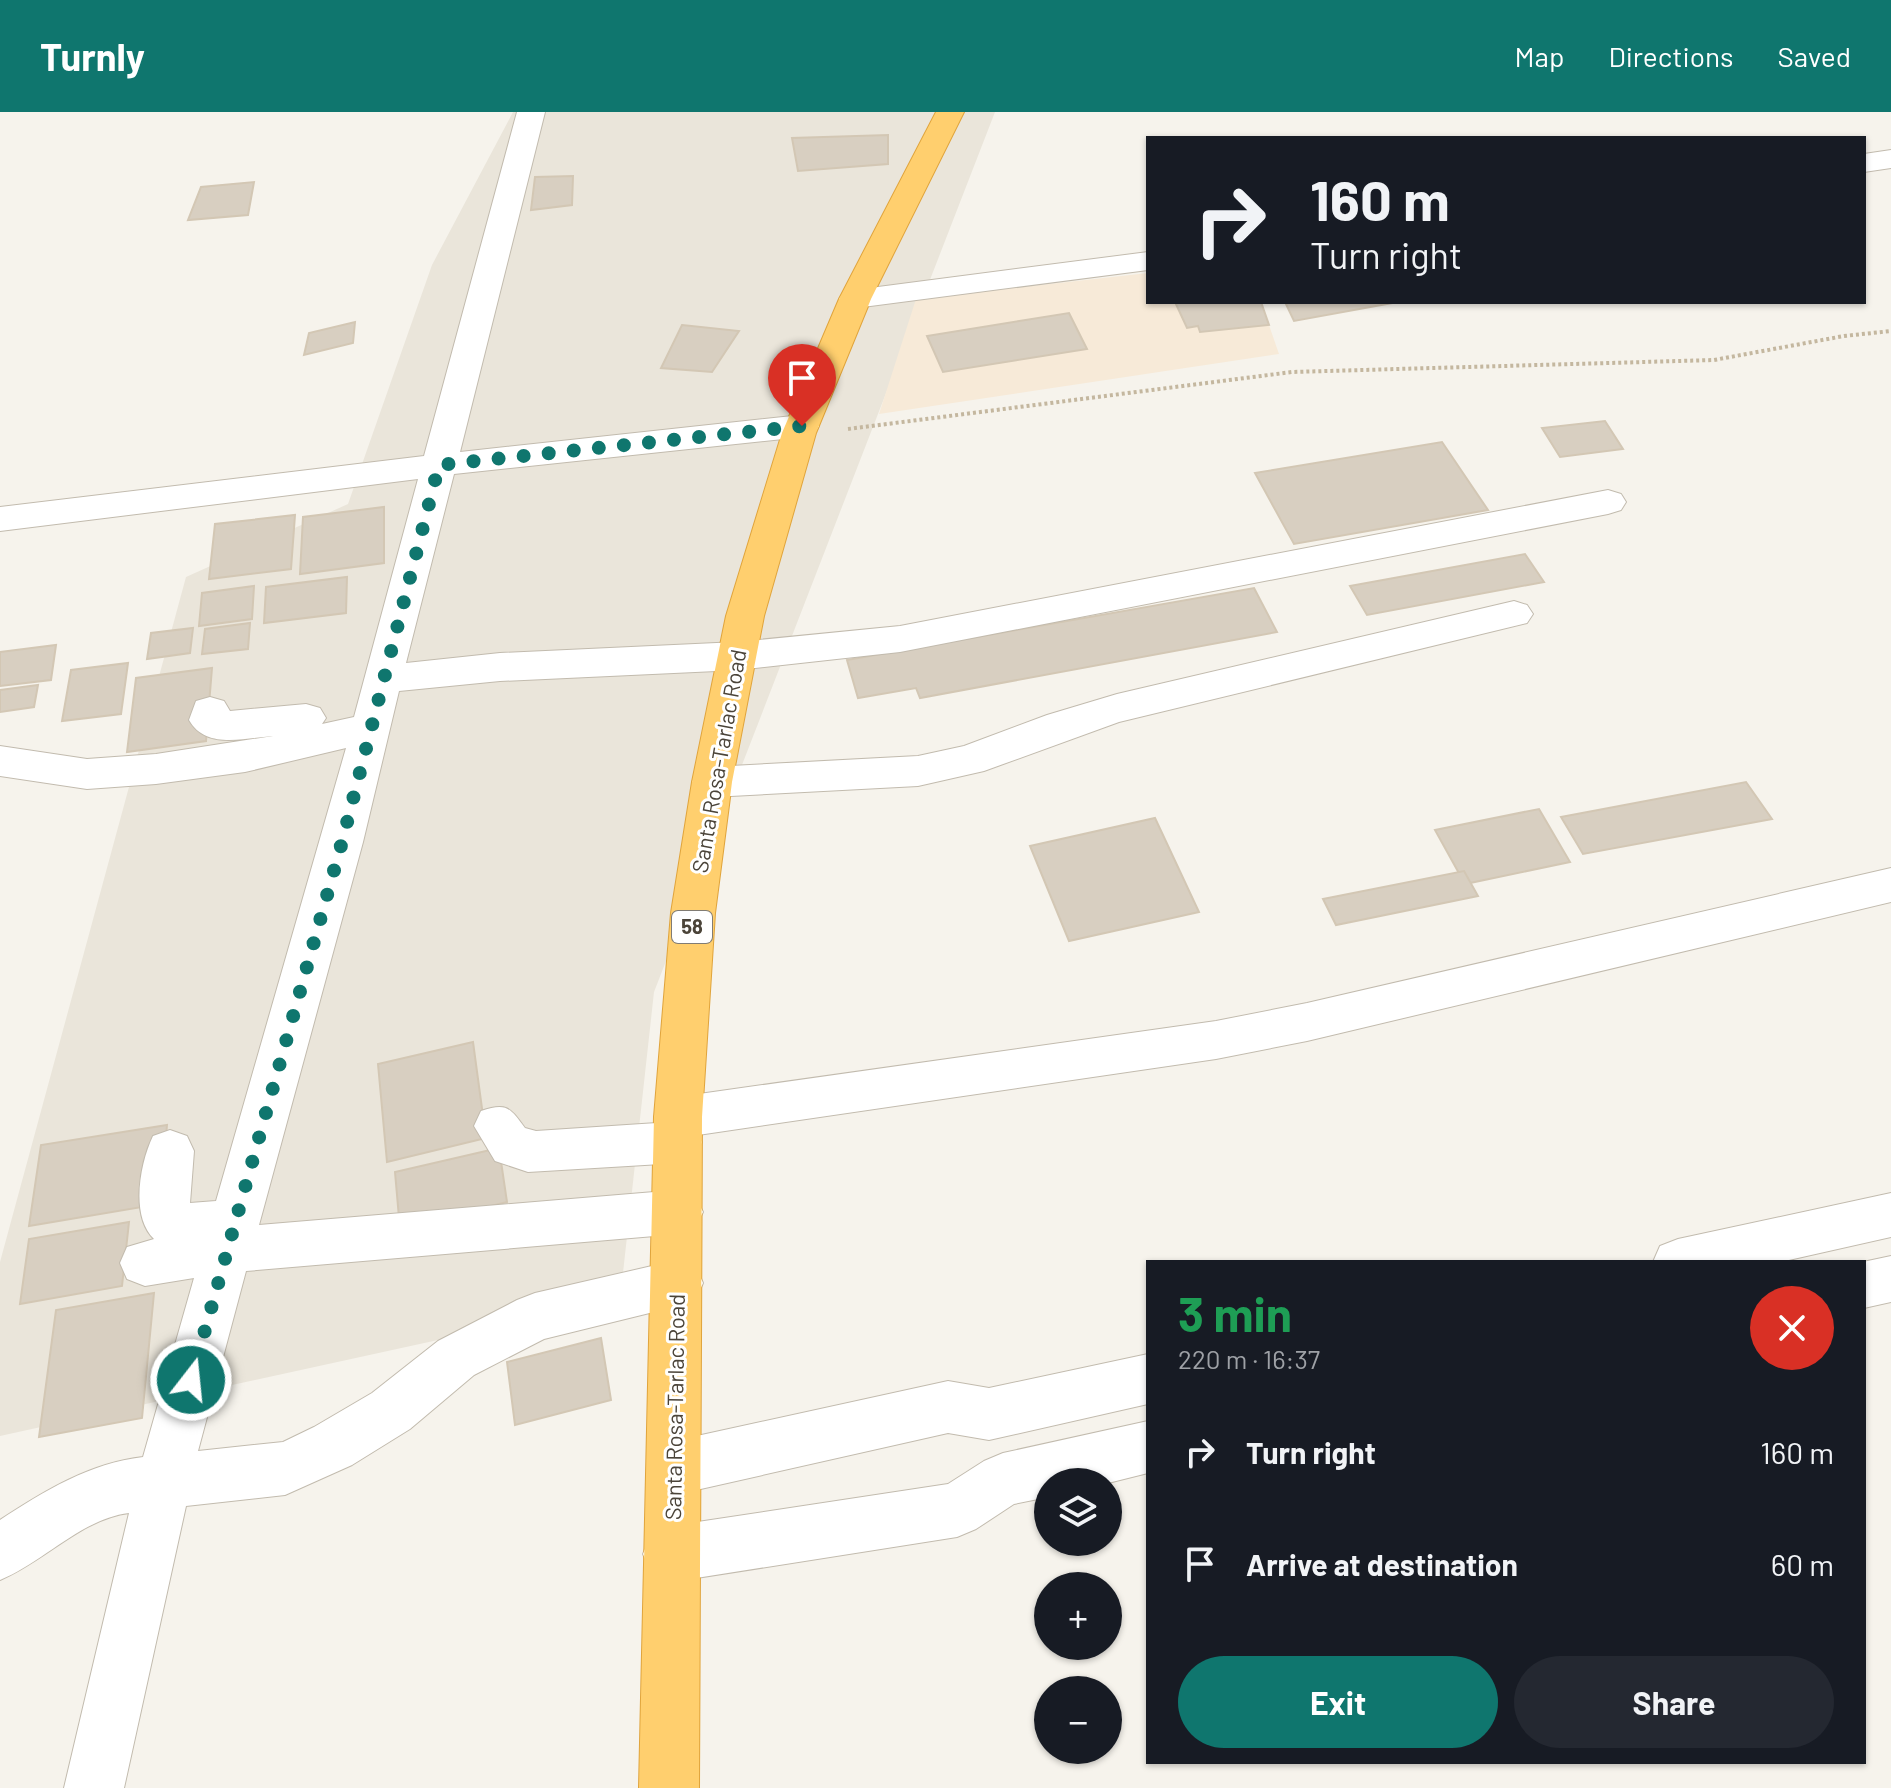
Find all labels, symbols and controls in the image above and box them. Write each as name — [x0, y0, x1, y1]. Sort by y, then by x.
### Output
text: Turnly — [40, 33, 145, 79]
text: Map — [1515, 39, 1564, 73]
text: Directions — [1608, 39, 1734, 73]
text: Saved — [1778, 39, 1851, 73]
text: 160 m — [1310, 165, 1450, 232]
icon: right — [1178, 168, 1282, 272]
text: Turn right — [1310, 233, 1462, 276]
pin — [768, 344, 836, 426]
icon: arrive — [780, 356, 824, 400]
street label: Santa Rosa-Tarlac Road — [686, 647, 750, 875]
road number: 58 — [672, 911, 712, 943]
text: 3 min — [1178, 1284, 1292, 1342]
button: close — [1750, 1286, 1834, 1370]
street label: Santa Rosa-Tarlac Road — [659, 1294, 689, 1520]
position arrow — [149, 1338, 233, 1422]
text: 220 m · 16:37 — [1178, 1343, 1320, 1374]
icon: right — [1178, 1430, 1222, 1474]
text: Turn right — [1246, 1434, 1376, 1470]
text: 160 m — [1760, 1434, 1834, 1470]
map controls — [1034, 1468, 1122, 1764]
button: layers — [1034, 1468, 1122, 1556]
icon: arrive — [1178, 1542, 1222, 1586]
text: Arrive at destination — [1246, 1546, 1518, 1582]
text: 60 m — [1771, 1546, 1834, 1582]
button: + — [1034, 1572, 1122, 1660]
button: Exit — [1178, 1656, 1498, 1748]
button: Share — [1514, 1656, 1834, 1748]
button: − — [1034, 1676, 1122, 1764]

